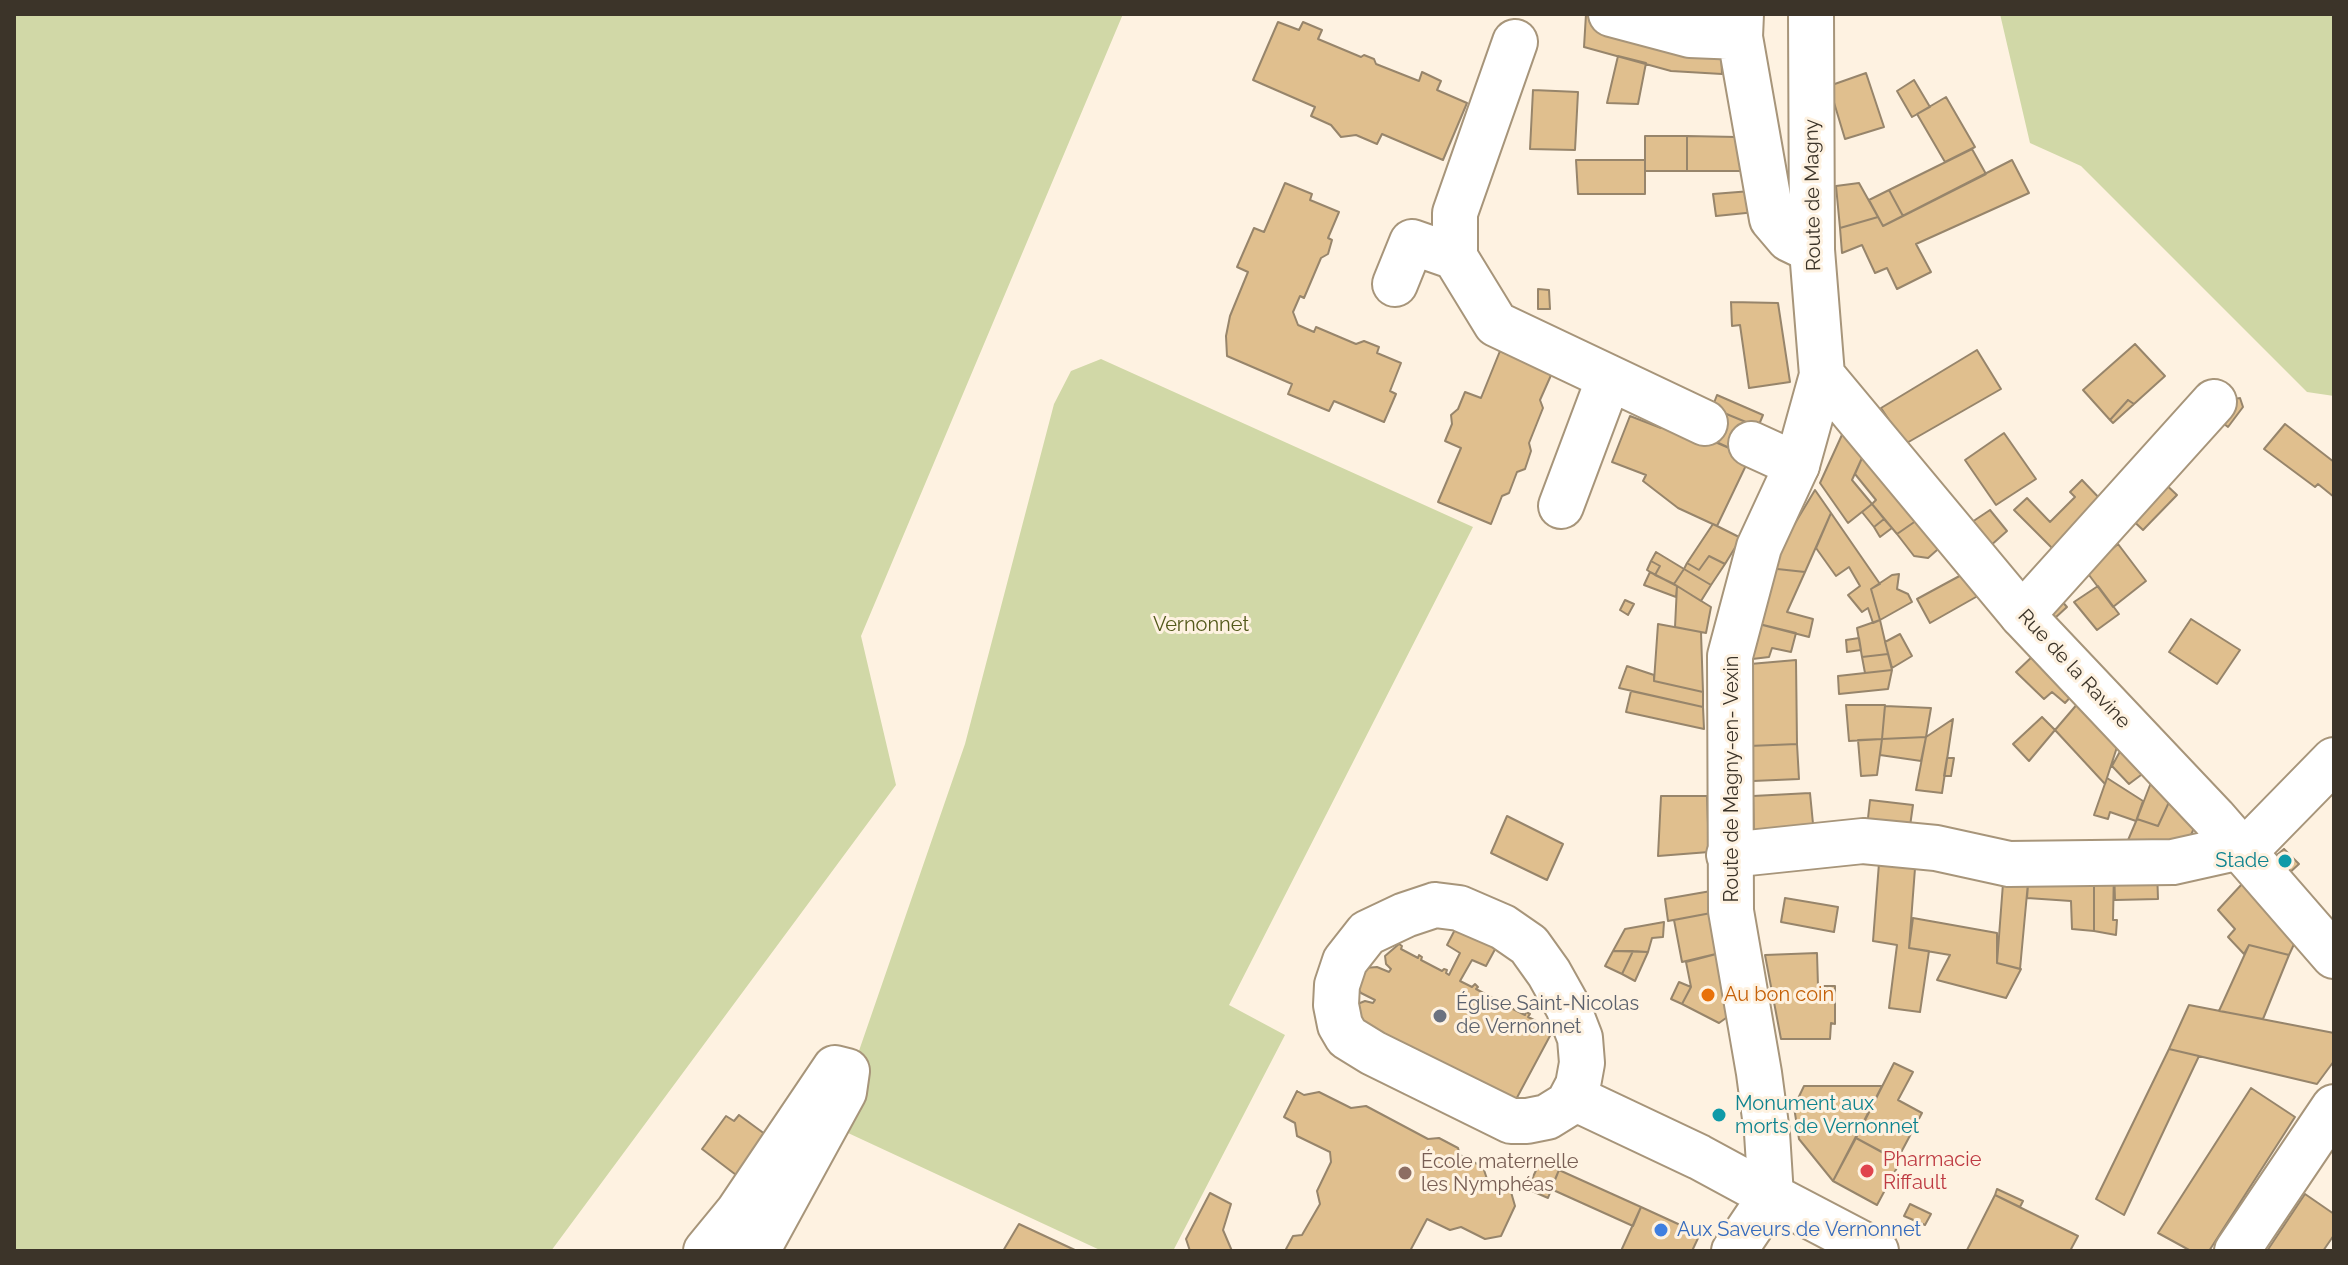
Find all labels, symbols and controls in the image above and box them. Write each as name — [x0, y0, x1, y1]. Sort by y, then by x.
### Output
street label: Route de Magny — [1800, 119, 1826, 271]
street label: Rue de la Ravine — [2013, 604, 2135, 734]
park label: Vernonnet — [1153, 613, 1249, 637]
street label: Route de Magny-en- Vexin — [1720, 656, 1744, 902]
place label: Stade — [2215, 849, 2269, 873]
marker: Stade — [2276, 852, 2294, 870]
place label: Au bon coin — [1724, 983, 1834, 1007]
marker: Au bon coin — [1699, 986, 1717, 1004]
place label: Église Saint-Nicolas de Vernonnet — [1456, 992, 1639, 1039]
marker: Église Saint-Nicolas de Vernonnet — [1431, 1007, 1449, 1025]
place label: Monument aux morts de Vernonnet — [1735, 1092, 1919, 1139]
marker: Monument aux morts de Vernonnet — [1710, 1106, 1728, 1124]
place label: Pharmacie Riffault — [1883, 1148, 1981, 1195]
place label: École maternelle les Nymphéas — [1421, 1150, 1578, 1197]
marker: Pharmacie Riffault — [1858, 1162, 1876, 1180]
marker: École maternelle les Nymphéas — [1396, 1164, 1414, 1182]
place label: Aux Saveurs de Vernonnet — [1677, 1218, 1921, 1242]
marker: Aux Saveurs de Vernonnet — [1652, 1221, 1670, 1239]

